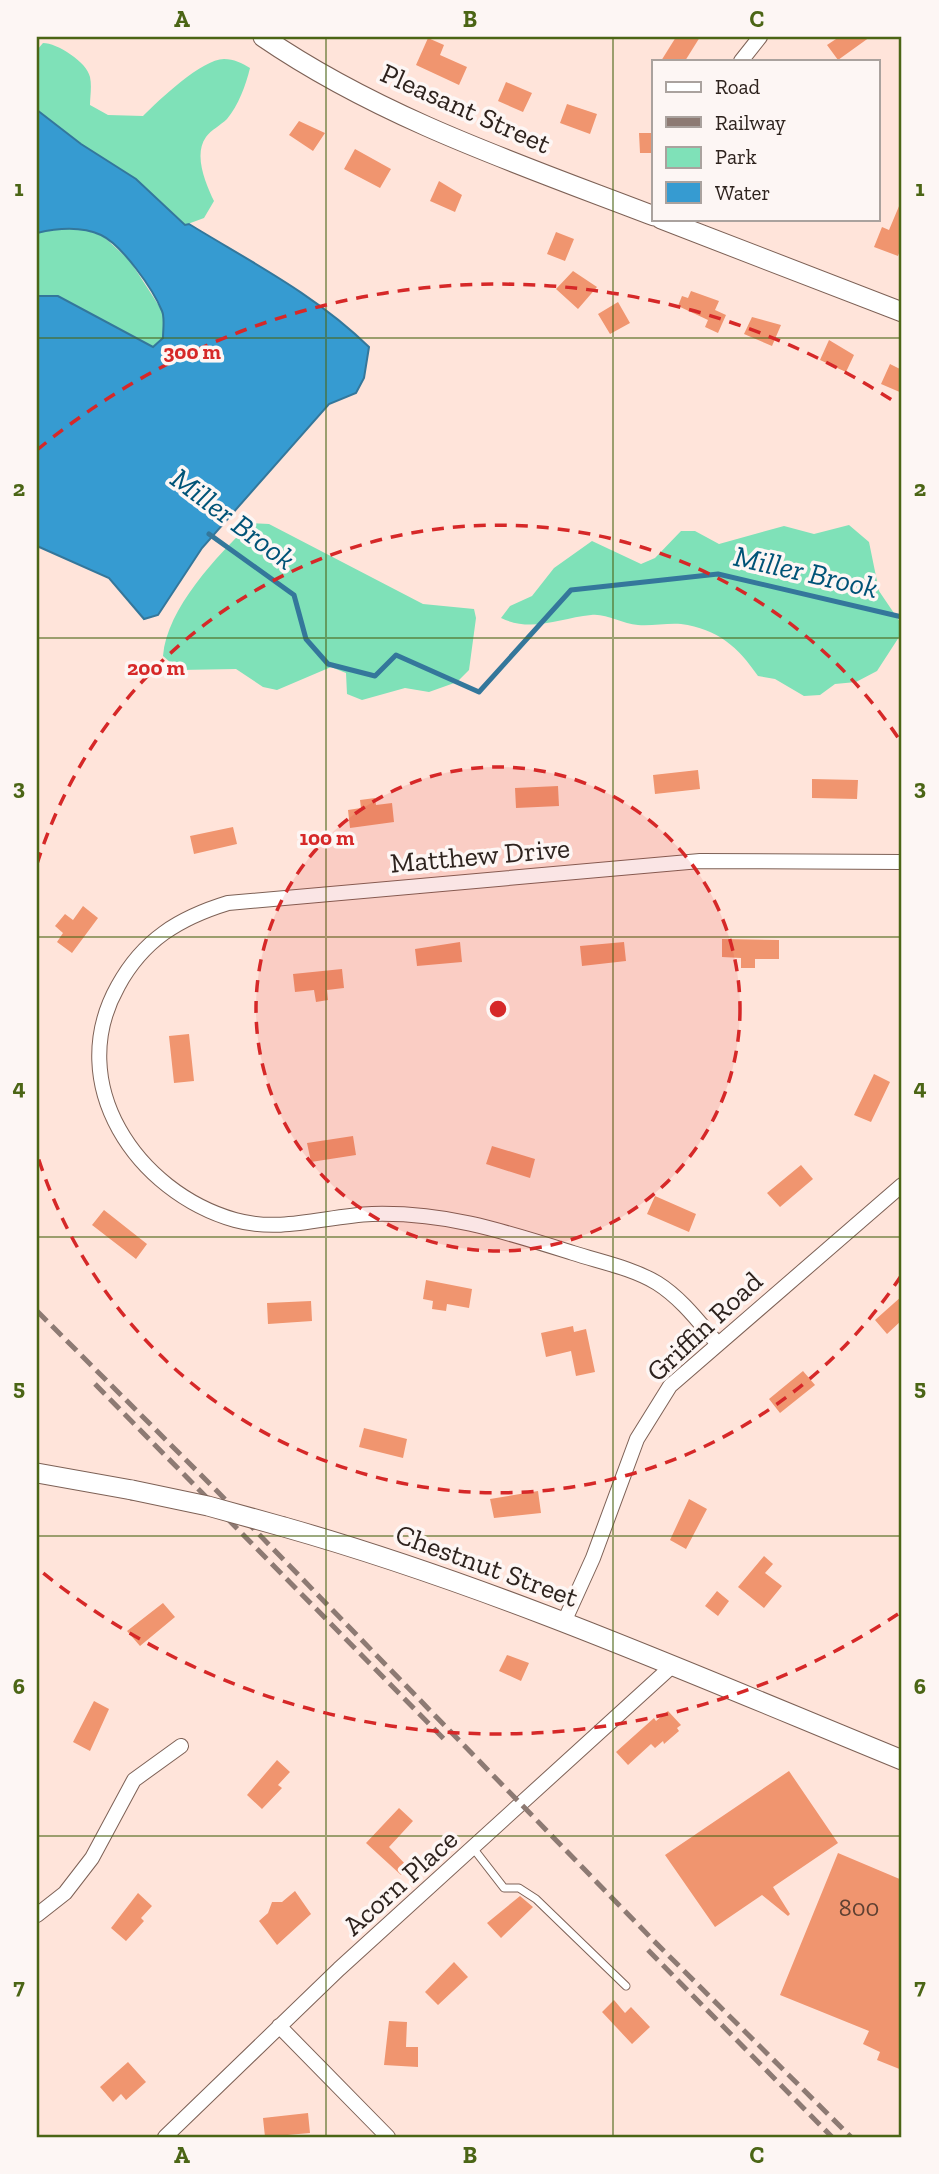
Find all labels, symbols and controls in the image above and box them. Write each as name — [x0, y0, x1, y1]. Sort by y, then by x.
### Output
text: A — [174, 5, 190, 33]
text: B — [463, 5, 477, 33]
text: C — [750, 5, 764, 33]
street label: Pleasant Street — [376, 56, 556, 161]
legend — [652, 60, 880, 220]
text: Road — [715, 74, 761, 99]
text: Railway — [715, 110, 786, 135]
text: Park — [715, 144, 757, 169]
text: 1 — [14, 174, 24, 202]
text: 1 — [915, 174, 925, 202]
text: Water — [715, 180, 770, 205]
text: 300 m — [163, 339, 221, 364]
water label: Miller Brook — [164, 460, 302, 578]
text: 2 — [13, 474, 25, 502]
text: 2 — [914, 474, 926, 502]
water label: Miller Brook — [730, 538, 882, 606]
text: 200 m — [127, 655, 185, 680]
text: 3 — [13, 773, 25, 801]
text: 3 — [914, 773, 926, 801]
text: 100 m — [300, 825, 355, 850]
street label: Matthew Drive — [389, 831, 571, 880]
centre of rings — [486, 997, 510, 1021]
text: 4 — [12, 1073, 26, 1101]
text: 4 — [913, 1073, 927, 1101]
street label: Griffin Road — [640, 1265, 769, 1388]
text: 5 — [13, 1373, 25, 1401]
text: 5 — [914, 1373, 926, 1401]
street label: Chestnut Street — [391, 1517, 583, 1614]
text: 6 — [13, 1672, 25, 1700]
text: 6 — [914, 1672, 926, 1700]
street label: Acorn Place — [336, 1822, 464, 1942]
house number: 800 — [839, 1893, 879, 1922]
text: 7 — [13, 1972, 25, 2000]
text: 7 — [914, 1972, 926, 2000]
text: A — [174, 2141, 190, 2169]
text: B — [463, 2141, 477, 2169]
text: C — [750, 2141, 764, 2169]

